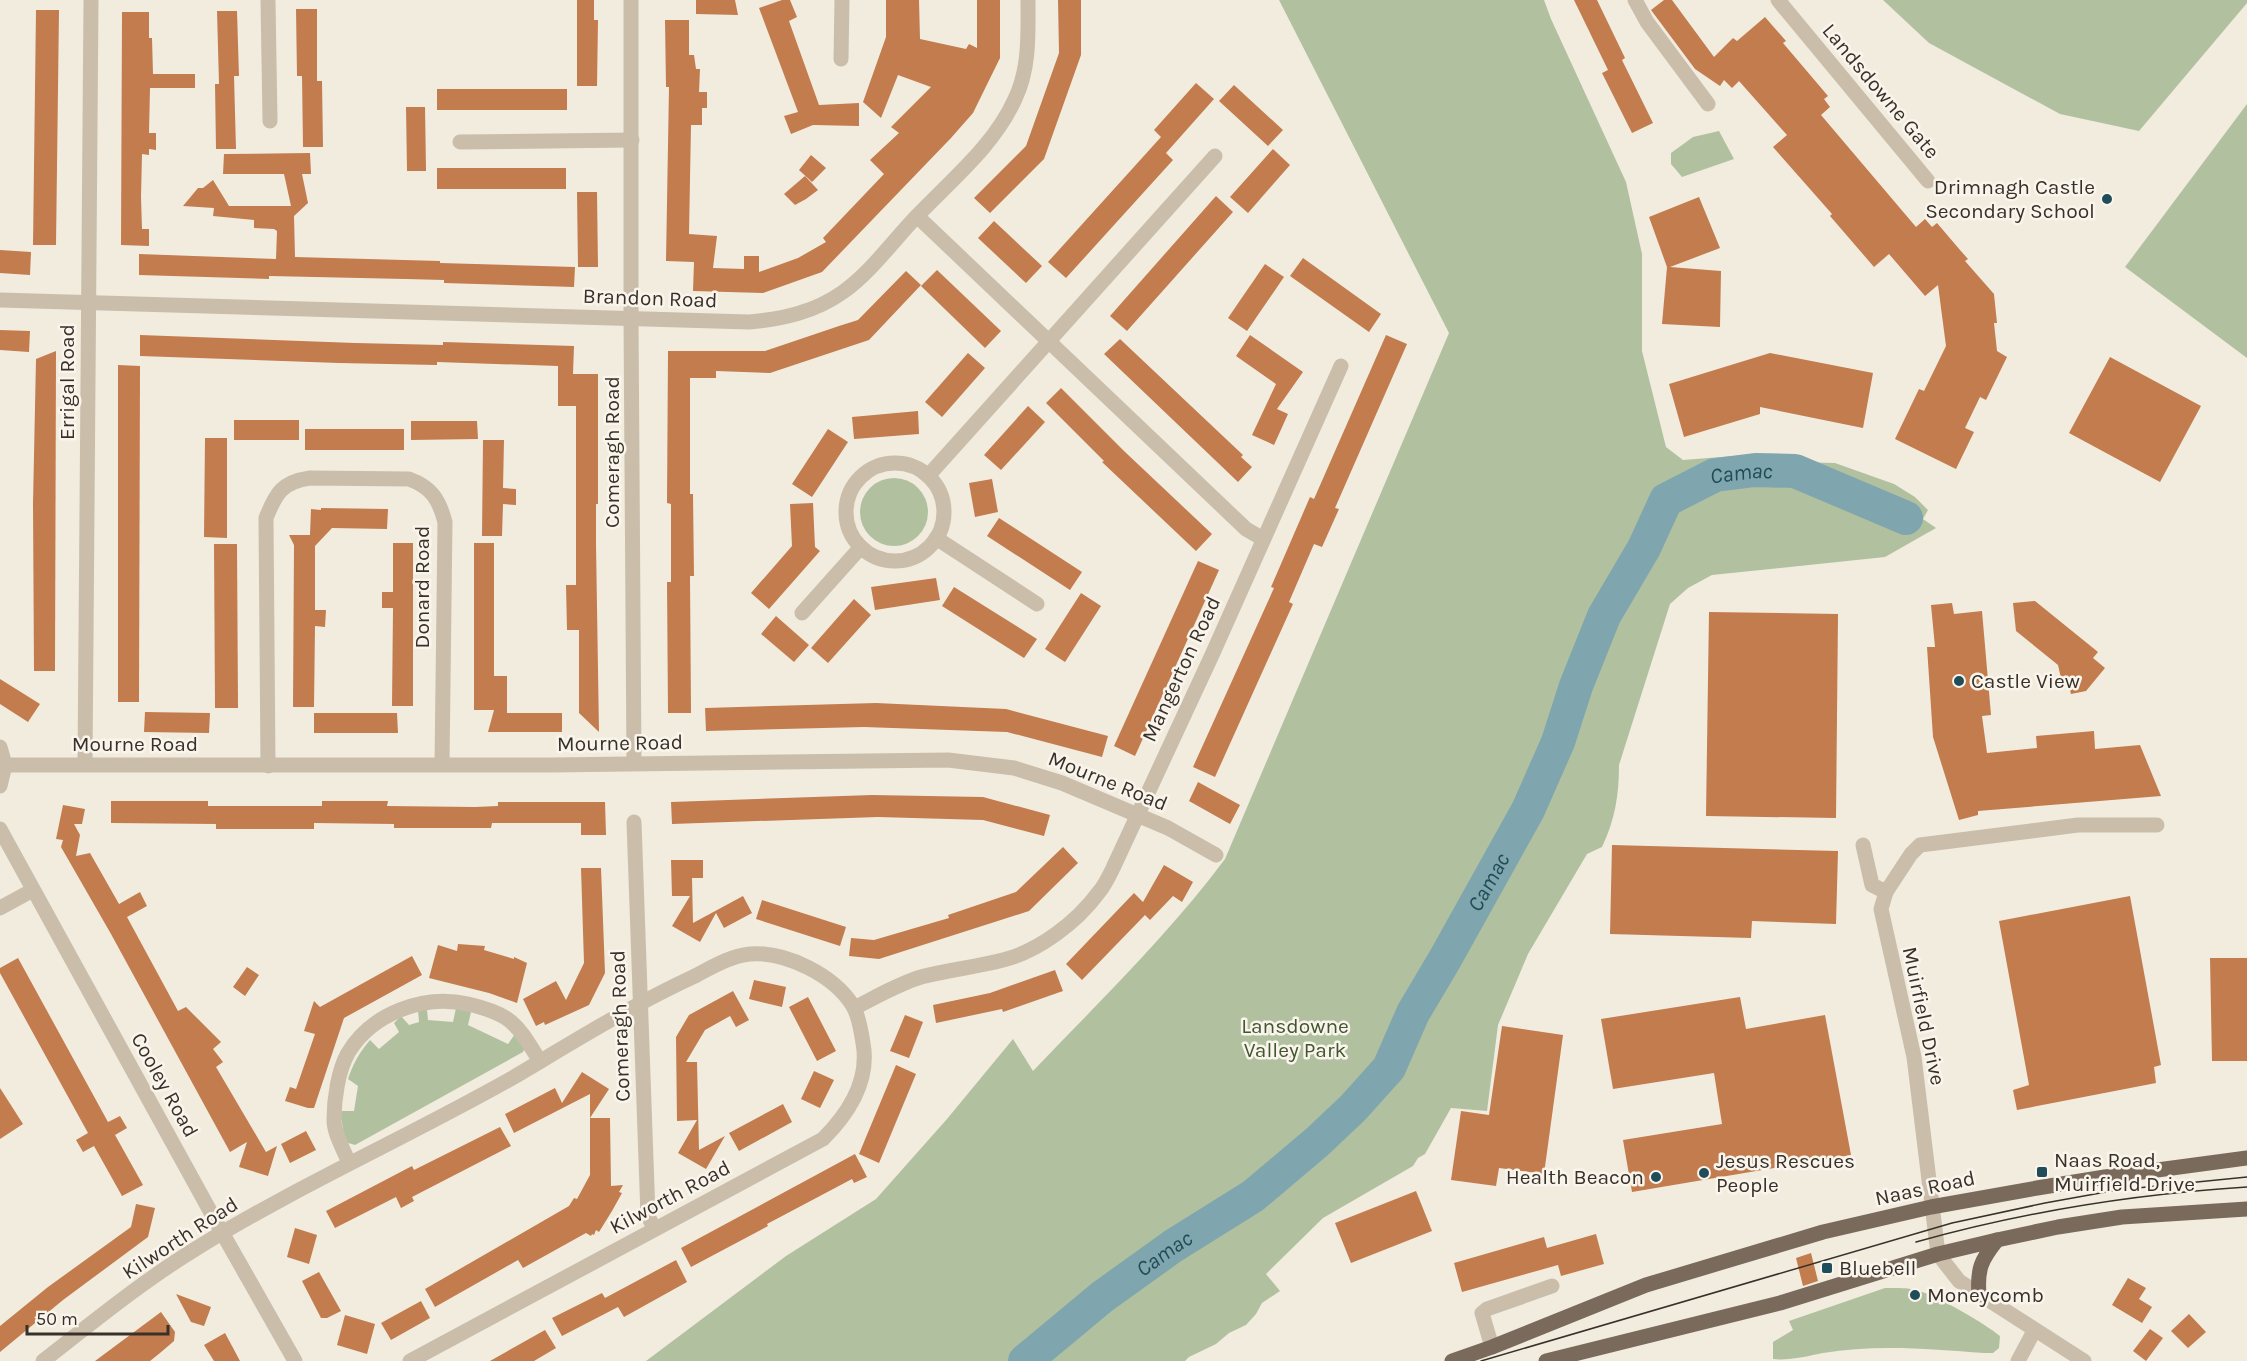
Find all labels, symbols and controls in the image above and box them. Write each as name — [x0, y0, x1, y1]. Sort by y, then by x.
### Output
street label: Landsdowne Gate — [1818, 19, 1944, 163]
place label: Drimnagh Castle Secondary School — [1925, 175, 2095, 223]
marker: Drimnagh Castle Secondary School — [2100, 192, 2114, 206]
street label: Brandon Road — [582, 284, 718, 312]
street label: Errigal Road — [55, 324, 79, 440]
street label: Comeragh Road — [600, 376, 624, 528]
water label: Camac — [1708, 458, 1773, 490]
street label: Donard Road — [410, 526, 434, 648]
street label: Mangerton Road — [1137, 592, 1225, 746]
place label: Castle View — [1971, 669, 2080, 693]
marker: Castle View — [1952, 674, 1966, 688]
street label: Mourne Road — [557, 730, 683, 756]
street label: Mourne Road — [72, 732, 198, 756]
street label: Mourne Road — [1045, 746, 1171, 816]
water label: Camac — [1462, 849, 1516, 916]
street label: Muirfield Drive — [1898, 945, 1950, 1087]
street label: Comeragh Road — [605, 950, 635, 1102]
park label: Lansdowne Valley Park — [1241, 1014, 1349, 1062]
street label: Cooley Road — [126, 1029, 204, 1141]
place label: Naas Road, Muirfield Drive — [2054, 1148, 2195, 1196]
place label: Jesus Rescues People — [1716, 1149, 1855, 1197]
street label: Kilworth Road — [606, 1155, 734, 1239]
place label: Health Beacon — [1506, 1165, 1644, 1189]
marker: Naas Road, Muirfield Drive — [2035, 1165, 2049, 1179]
marker: Jesus Rescues People — [1697, 1166, 1711, 1180]
street label: Naas Road — [1873, 1166, 1977, 1210]
marker: Health Beacon — [1649, 1170, 1663, 1184]
street label: Kilworth Road — [118, 1192, 242, 1284]
water label: Camac — [1131, 1225, 1197, 1282]
place label: Bluebell — [1839, 1256, 1916, 1280]
marker: Bluebell — [1820, 1261, 1834, 1275]
place label: Moneycomb — [1927, 1283, 2044, 1307]
marker: Moneycomb — [1908, 1288, 1922, 1302]
scale bar — [27, 1298, 168, 1336]
text: 50 m — [36, 1308, 78, 1330]

